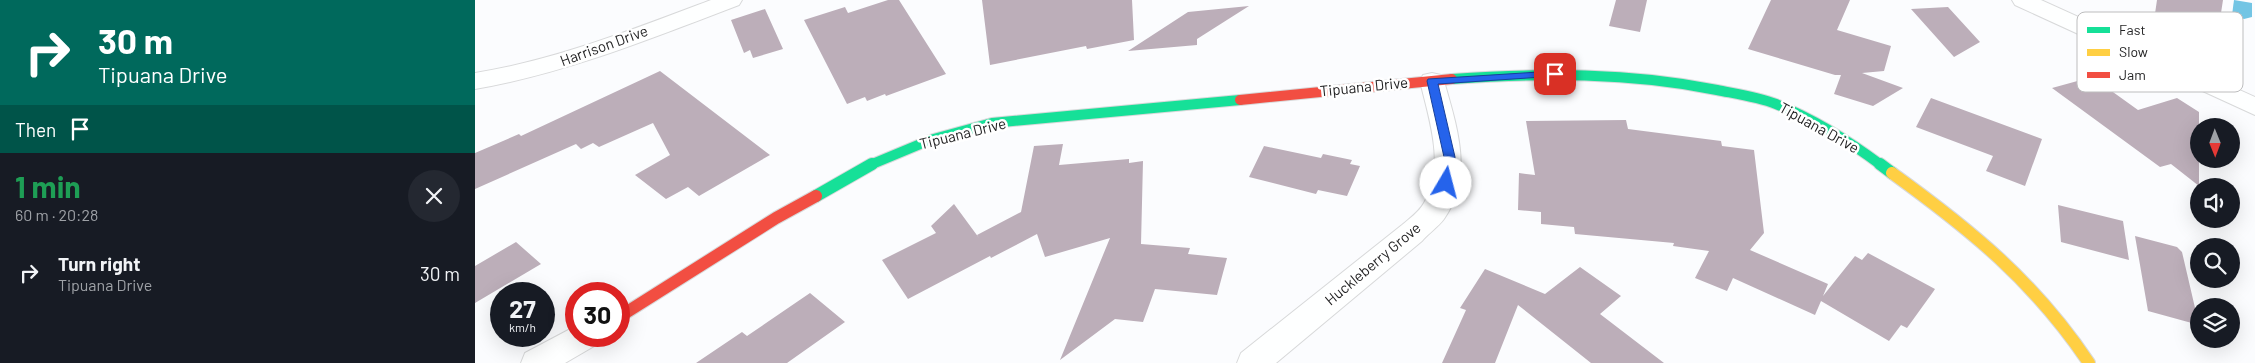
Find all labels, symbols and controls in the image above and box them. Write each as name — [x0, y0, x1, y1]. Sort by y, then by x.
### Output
legend — [2077, 12, 2243, 92]
text: 30 m — [98, 19, 173, 61]
icon: right — [15, 20, 80, 85]
street label: Harrison Drive — [557, 21, 650, 69]
text: Fast — [2119, 21, 2145, 38]
text: Slow — [2119, 43, 2148, 60]
pin — [1534, 53, 1576, 95]
icon: arrive — [1541, 60, 1569, 88]
text: Tipuana Drive — [98, 61, 228, 87]
text: Jam — [2119, 66, 2146, 83]
street label: Tipuana Drive — [1319, 72, 1409, 100]
street label: Tipuana Drive — [1777, 98, 1862, 156]
street label: Tipuana Drive — [918, 114, 1008, 152]
icon: arrive — [66, 115, 94, 143]
text: Then — [15, 118, 56, 141]
north arrow — [2190, 118, 2240, 168]
map controls — [2190, 118, 2240, 348]
position arrow — [1419, 156, 1471, 208]
text: 1 min — [15, 168, 81, 204]
button: close — [408, 170, 460, 222]
button: sound — [2190, 178, 2240, 228]
text: 60 m · 20:28 — [15, 205, 98, 224]
street label: Huckleberry Grove — [1321, 218, 1424, 308]
button: search — [2190, 238, 2240, 288]
text: Turn right — [58, 252, 140, 275]
icon: right — [15, 259, 43, 287]
text: 30 m — [420, 262, 460, 285]
text: Tipuana Drive — [58, 275, 152, 294]
speed limit sign: 30 — [565, 282, 630, 347]
text: 27 — [509, 293, 536, 323]
button: layers — [2190, 298, 2240, 348]
text: km/h — [509, 320, 536, 334]

